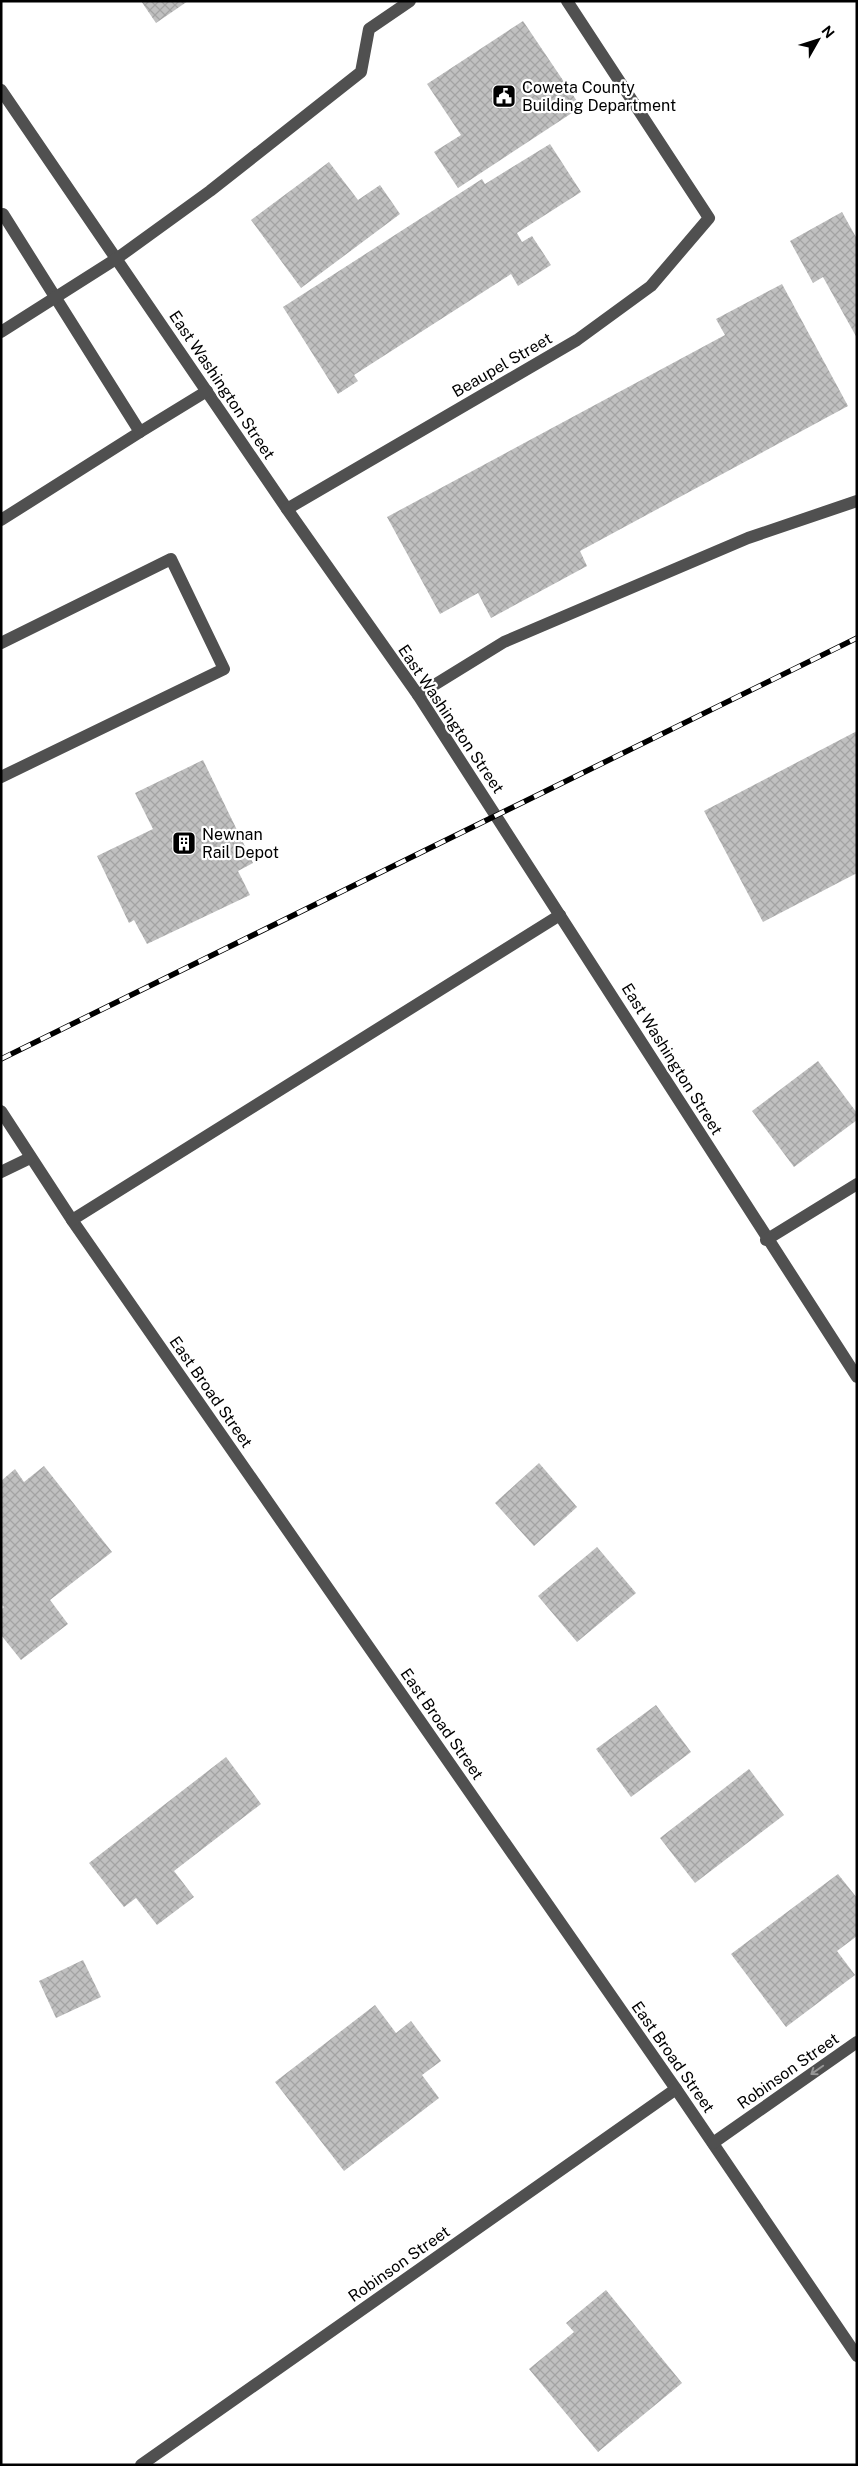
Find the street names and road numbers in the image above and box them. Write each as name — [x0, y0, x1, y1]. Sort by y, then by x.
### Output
street label: East Washington Street — [165, 307, 279, 463]
street label: Beaupel Street — [449, 329, 555, 401]
street label: East Washington Street — [394, 641, 508, 797]
street label: East Washington Street — [618, 980, 726, 1138]
street label: East Broad Street — [166, 1333, 256, 1451]
street label: East Broad Street — [397, 1665, 487, 1783]
street label: East Broad Street — [628, 1998, 718, 2116]
street label: Robinson Street — [734, 2029, 842, 2113]
street label: Robinson Street — [345, 2222, 453, 2306]

